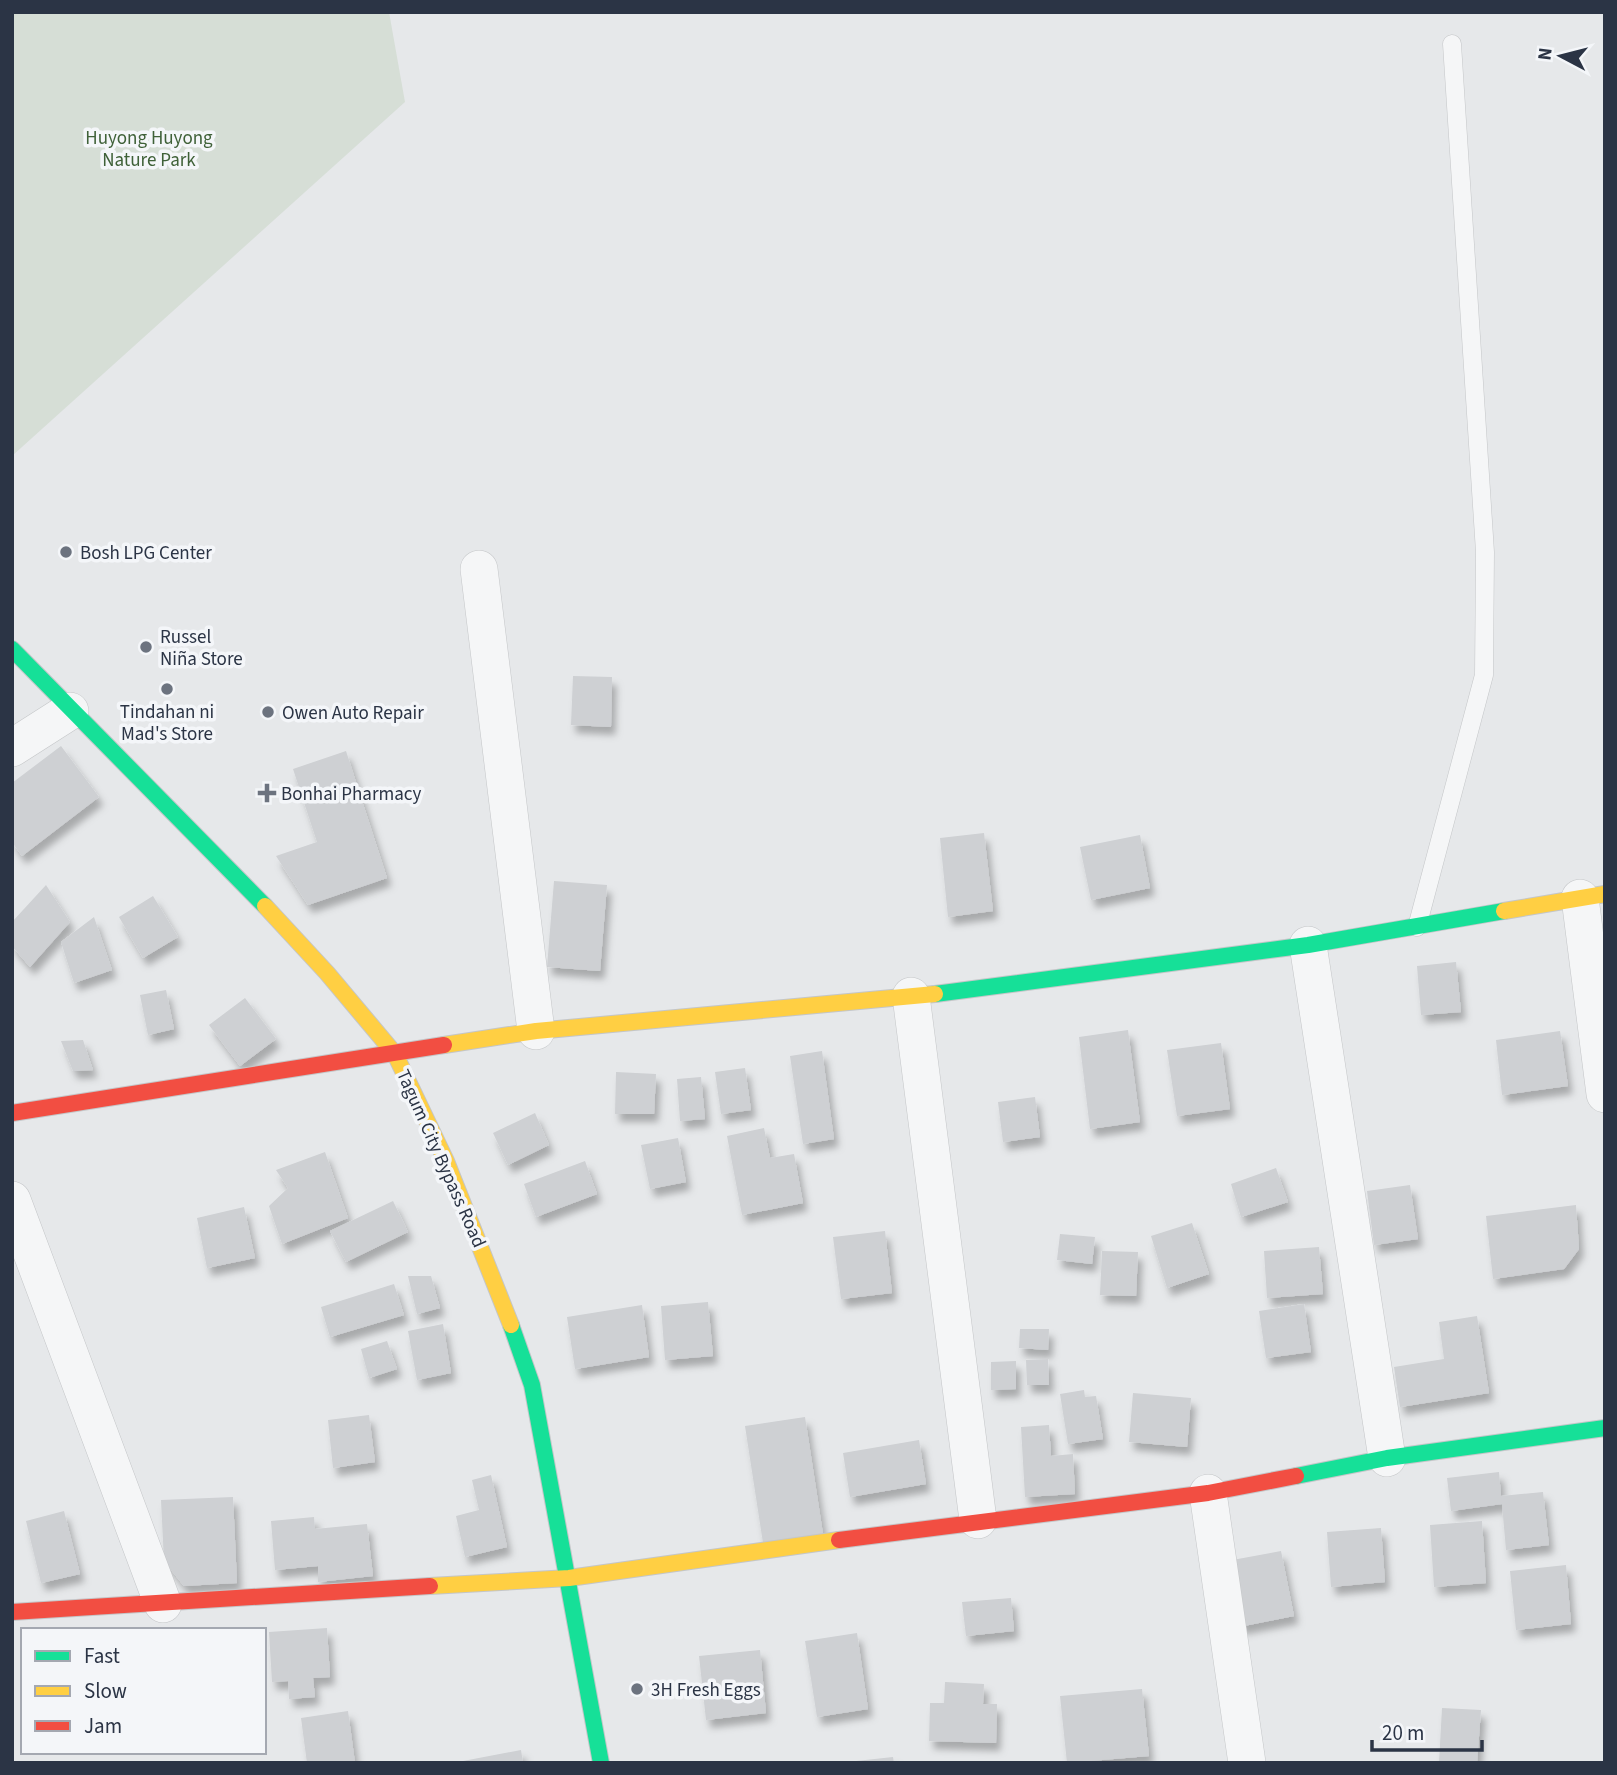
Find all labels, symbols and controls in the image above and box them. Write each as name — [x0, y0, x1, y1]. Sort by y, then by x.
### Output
north arrow — [1526, 21, 1596, 91]
text: N — [1531, 46, 1560, 62]
park label: Huyong Huyong Nature Park — [85, 125, 213, 174]
place label: Bosh LPG Center — [80, 540, 212, 567]
marker: Bosh LPG Center — [58, 544, 74, 560]
place label: Russel Niña Store — [160, 624, 243, 673]
marker: Russel Niña Store — [138, 639, 154, 655]
marker: Tindahan ni Mad's Store — [159, 681, 175, 697]
place label: Tindahan ni Mad's Store — [120, 699, 214, 748]
place label: Owen Auto Repair — [282, 700, 424, 727]
marker: Owen Auto Repair — [260, 704, 276, 720]
place label: Bonhai Pharmacy — [281, 781, 422, 808]
marker: Bonhai Pharmacy — [259, 785, 275, 801]
street label: Tagum City Bypass Road — [389, 1065, 492, 1252]
legend — [21, 1628, 266, 1754]
text: Fast — [84, 1641, 120, 1671]
text: Slow — [84, 1676, 127, 1706]
place label: 3H Fresh Eggs — [651, 1677, 761, 1704]
marker: 3H Fresh Eggs — [629, 1681, 645, 1697]
scale bar — [1372, 1708, 1482, 1752]
text: Jam — [84, 1711, 122, 1741]
text: 20 m — [1382, 1718, 1424, 1748]

